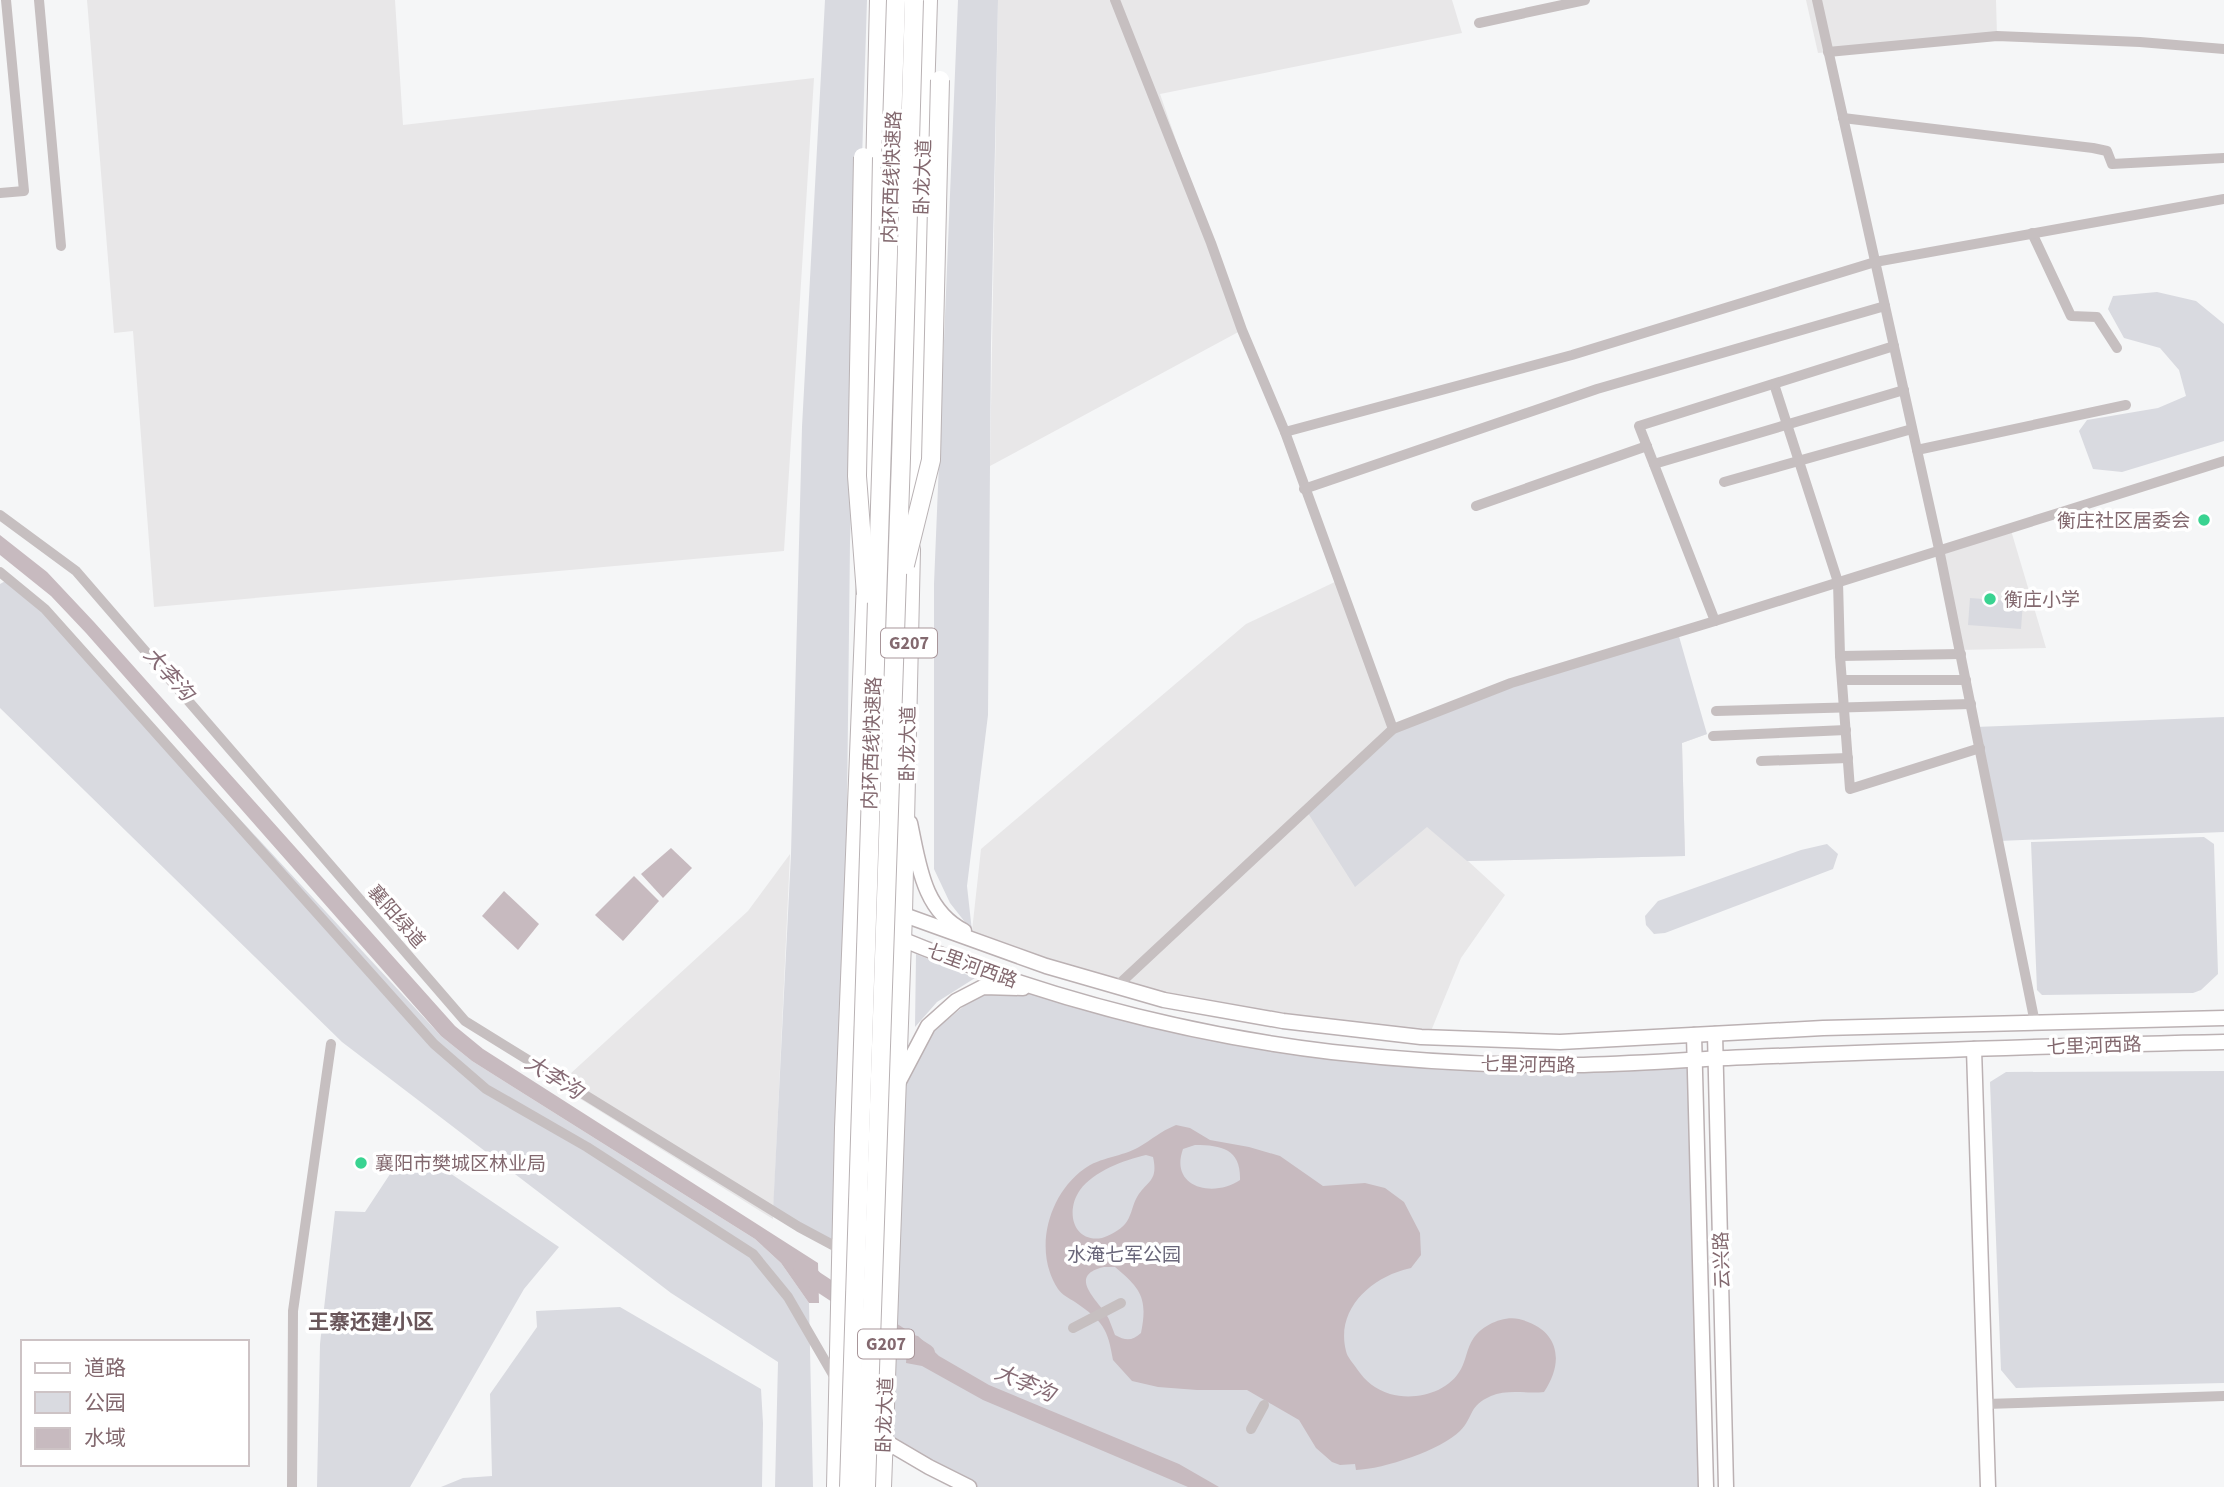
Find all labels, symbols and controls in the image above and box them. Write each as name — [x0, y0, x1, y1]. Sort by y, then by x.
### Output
street label: 内环西线快速路 — [877, 110, 908, 244]
street label: 卧龙大道 — [909, 139, 938, 216]
place label: 衡庄社区居委会 — [2057, 508, 2190, 535]
marker: 衡庄社区居委会 — [2196, 512, 2212, 528]
place label: 衡庄小学 — [2004, 587, 2080, 614]
marker: 衡庄小学 — [1982, 591, 1998, 607]
road number: G207 — [881, 628, 937, 658]
water label: 大李沟 — [137, 641, 203, 709]
street label: 内环西线快速路 — [857, 676, 888, 810]
street label: 卧龙大道 — [894, 706, 923, 782]
street label: 襄阳绿道 — [361, 879, 431, 955]
street label: 七里河西路 — [922, 937, 1021, 995]
street label: 七里河西路 — [2046, 1031, 2142, 1062]
water label: 大李沟 — [519, 1048, 590, 1107]
street label: 七里河西路 — [1480, 1051, 1576, 1080]
place label: 襄阳市樊城区林业局 — [375, 1151, 546, 1178]
marker: 襄阳市樊城区林业局 — [353, 1155, 369, 1171]
street label: 云兴路 — [1708, 1231, 1737, 1289]
park label: 水淹七军公园 — [1067, 1242, 1181, 1269]
district label: 王寨还建小区 — [308, 1307, 434, 1337]
road number: G207 — [858, 1330, 914, 1358]
legend — [21, 1340, 248, 1466]
text: 道路 — [84, 1353, 126, 1383]
water label: 大李沟 — [990, 1357, 1062, 1410]
street label: 卧龙大道 — [871, 1377, 900, 1454]
text: 公园 — [84, 1388, 126, 1418]
text: 水域 — [84, 1423, 126, 1453]

